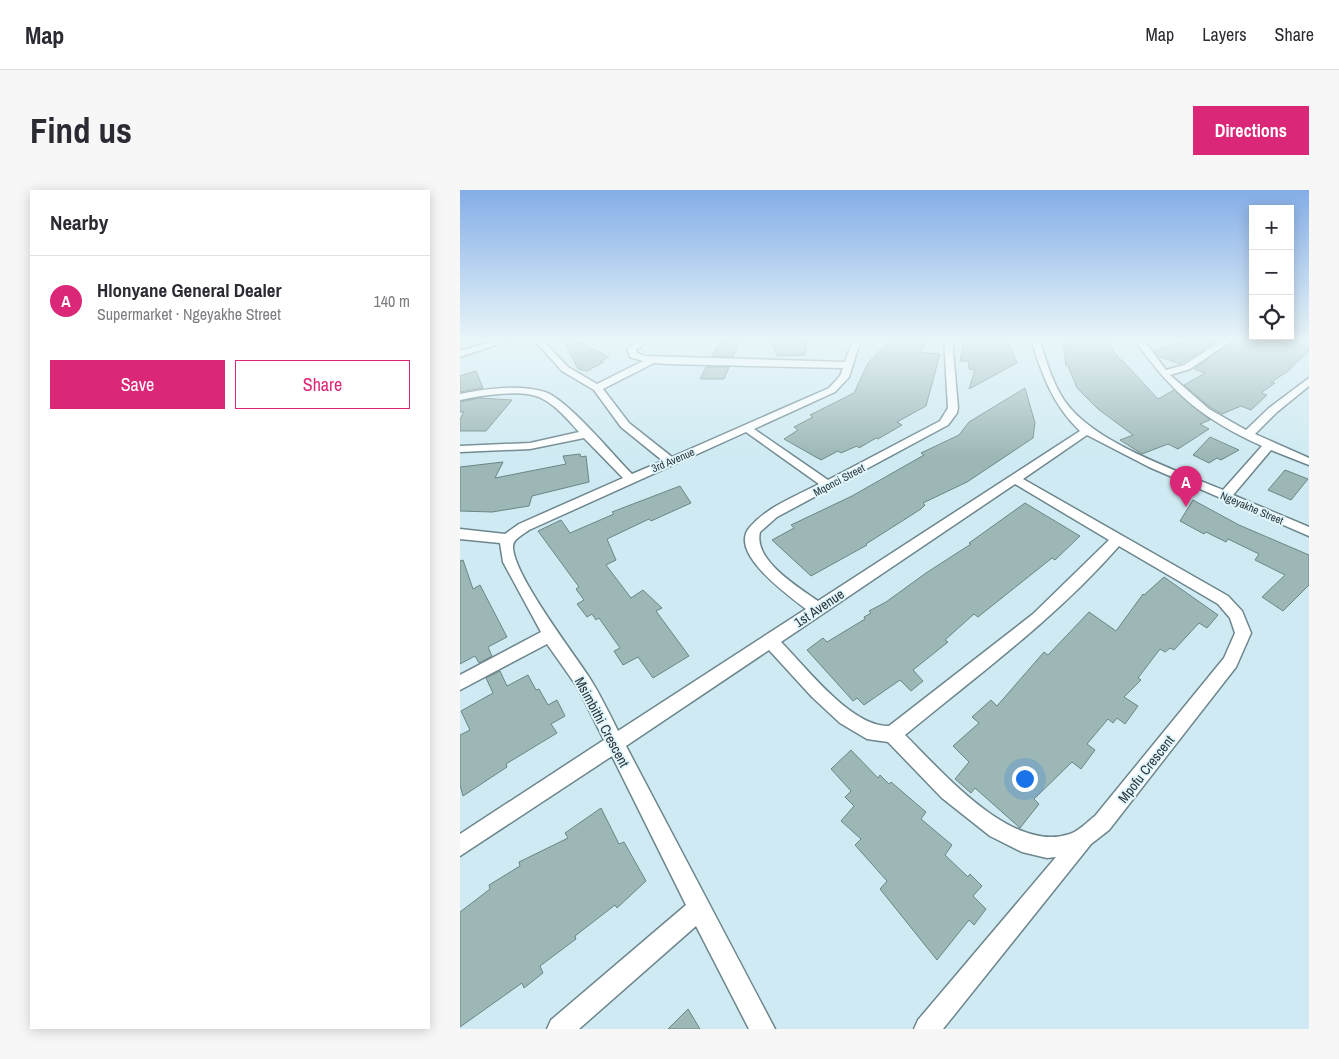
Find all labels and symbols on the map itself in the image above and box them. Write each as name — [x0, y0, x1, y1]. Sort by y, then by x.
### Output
street label: 3rd Avenue — [649, 445, 697, 475]
street label: Mqonci Street — [811, 460, 868, 499]
pin: A — [1170, 466, 1202, 507]
street label: Ngeyakhe Street — [1218, 488, 1286, 528]
street label: 1st Avenue — [790, 585, 848, 631]
street label: Msimbithi Crescent — [571, 674, 633, 770]
street label: Mpofu Crescent — [1114, 732, 1178, 806]
your location — [1012, 766, 1038, 792]

